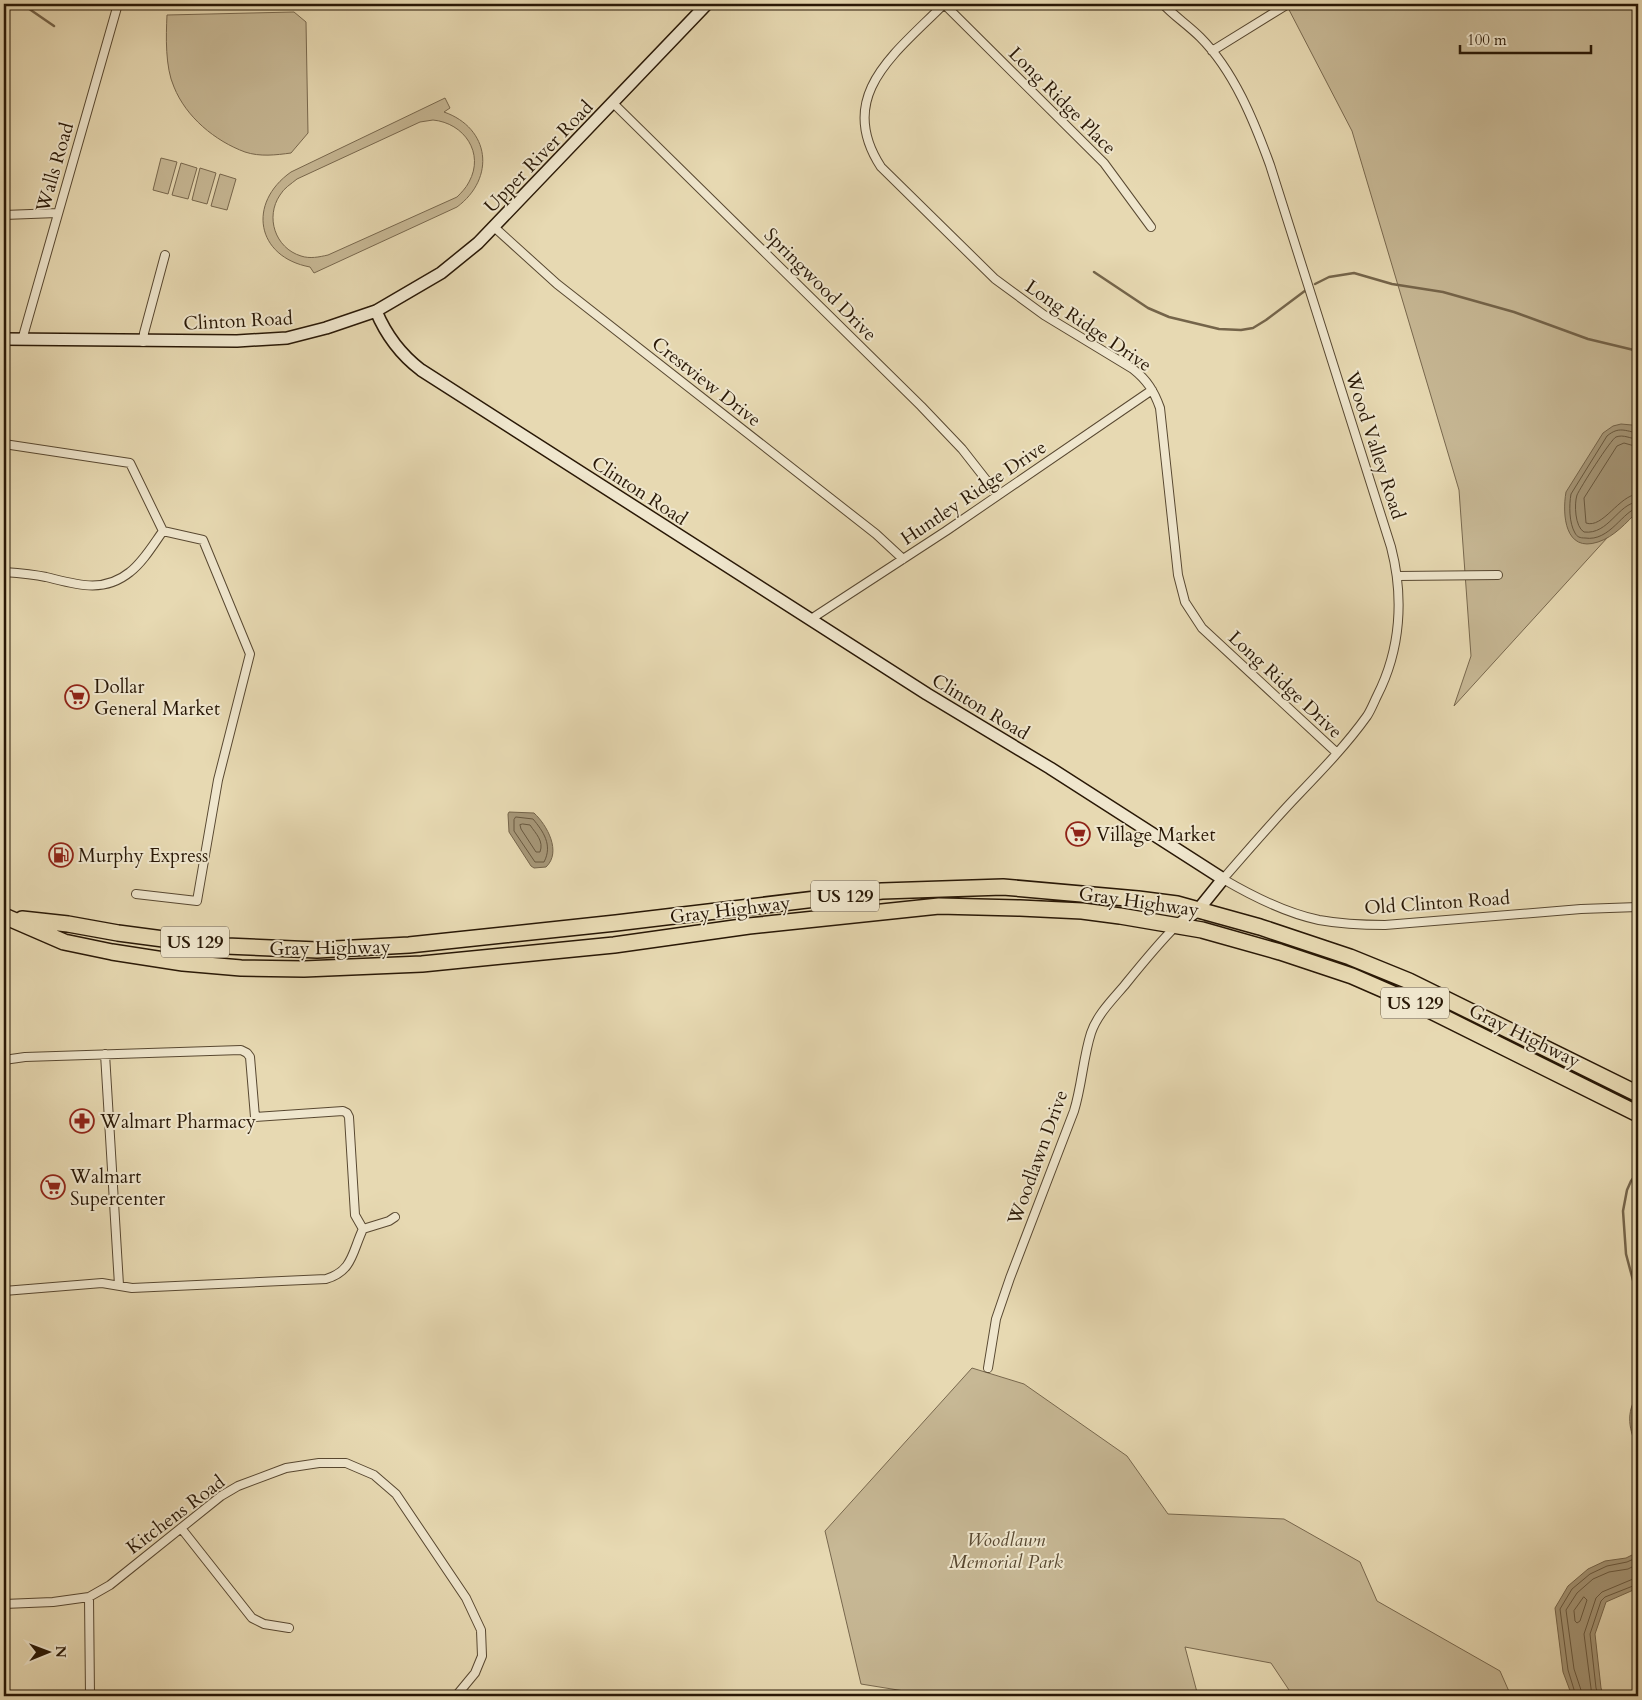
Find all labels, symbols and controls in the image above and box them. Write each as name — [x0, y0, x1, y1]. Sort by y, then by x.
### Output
scale bar — [1460, 22, 1591, 54]
text: 100 m — [1467, 30, 1507, 50]
street label: Long Ridge Place — [1003, 41, 1122, 160]
street label: Upper River Road — [478, 95, 599, 219]
street label: Walls Road — [29, 119, 80, 216]
street label: Springwood Drive — [758, 222, 883, 347]
street label: Long Ridge Drive — [1020, 274, 1157, 378]
street label: Clinton Road — [183, 305, 293, 337]
street label: Crestview Drive — [646, 331, 767, 433]
street label: Wood Valley Road — [1339, 367, 1411, 523]
street label: Huntley Ridge Drive — [896, 434, 1052, 551]
street label: Clinton Road — [586, 450, 692, 532]
street label: Long Ridge Drive — [1223, 625, 1348, 744]
street label: Clinton Road — [927, 668, 1034, 746]
place label: Dollar General Market — [94, 674, 220, 722]
supermarket icon: Dollar General Market — [64, 684, 90, 710]
supermarket icon: Village Market — [1065, 821, 1091, 847]
place label: Village Market — [1096, 822, 1215, 848]
fuel station icon: Murphy Express — [48, 842, 74, 868]
place label: Murphy Express — [78, 843, 208, 869]
road number: US 129 — [811, 880, 879, 911]
street label: Gray Highway — [1077, 881, 1201, 923]
street label: Old Clinton Road — [1363, 885, 1511, 921]
street label: Gray Highway — [668, 890, 792, 930]
road number: US 129 — [161, 926, 229, 958]
street label: Gray Highway — [269, 934, 391, 962]
road number: US 129 — [1381, 988, 1449, 1018]
street label: Gray Highway — [1464, 998, 1585, 1074]
street label: Woodlawn Drive — [1001, 1086, 1074, 1229]
pharmacy icon: Walmart Pharmacy — [69, 1108, 95, 1134]
place label: Walmart Pharmacy — [99, 1109, 256, 1135]
place label: Walmart Supercenter — [69, 1164, 165, 1212]
supermarket icon: Walmart Supercenter — [40, 1174, 66, 1200]
street label: Kitchens Road — [121, 1469, 230, 1560]
park label: Woodlawn Memorial Park — [949, 1527, 1064, 1575]
north arrow — [22, 1628, 72, 1678]
text: N — [51, 1646, 70, 1658]

